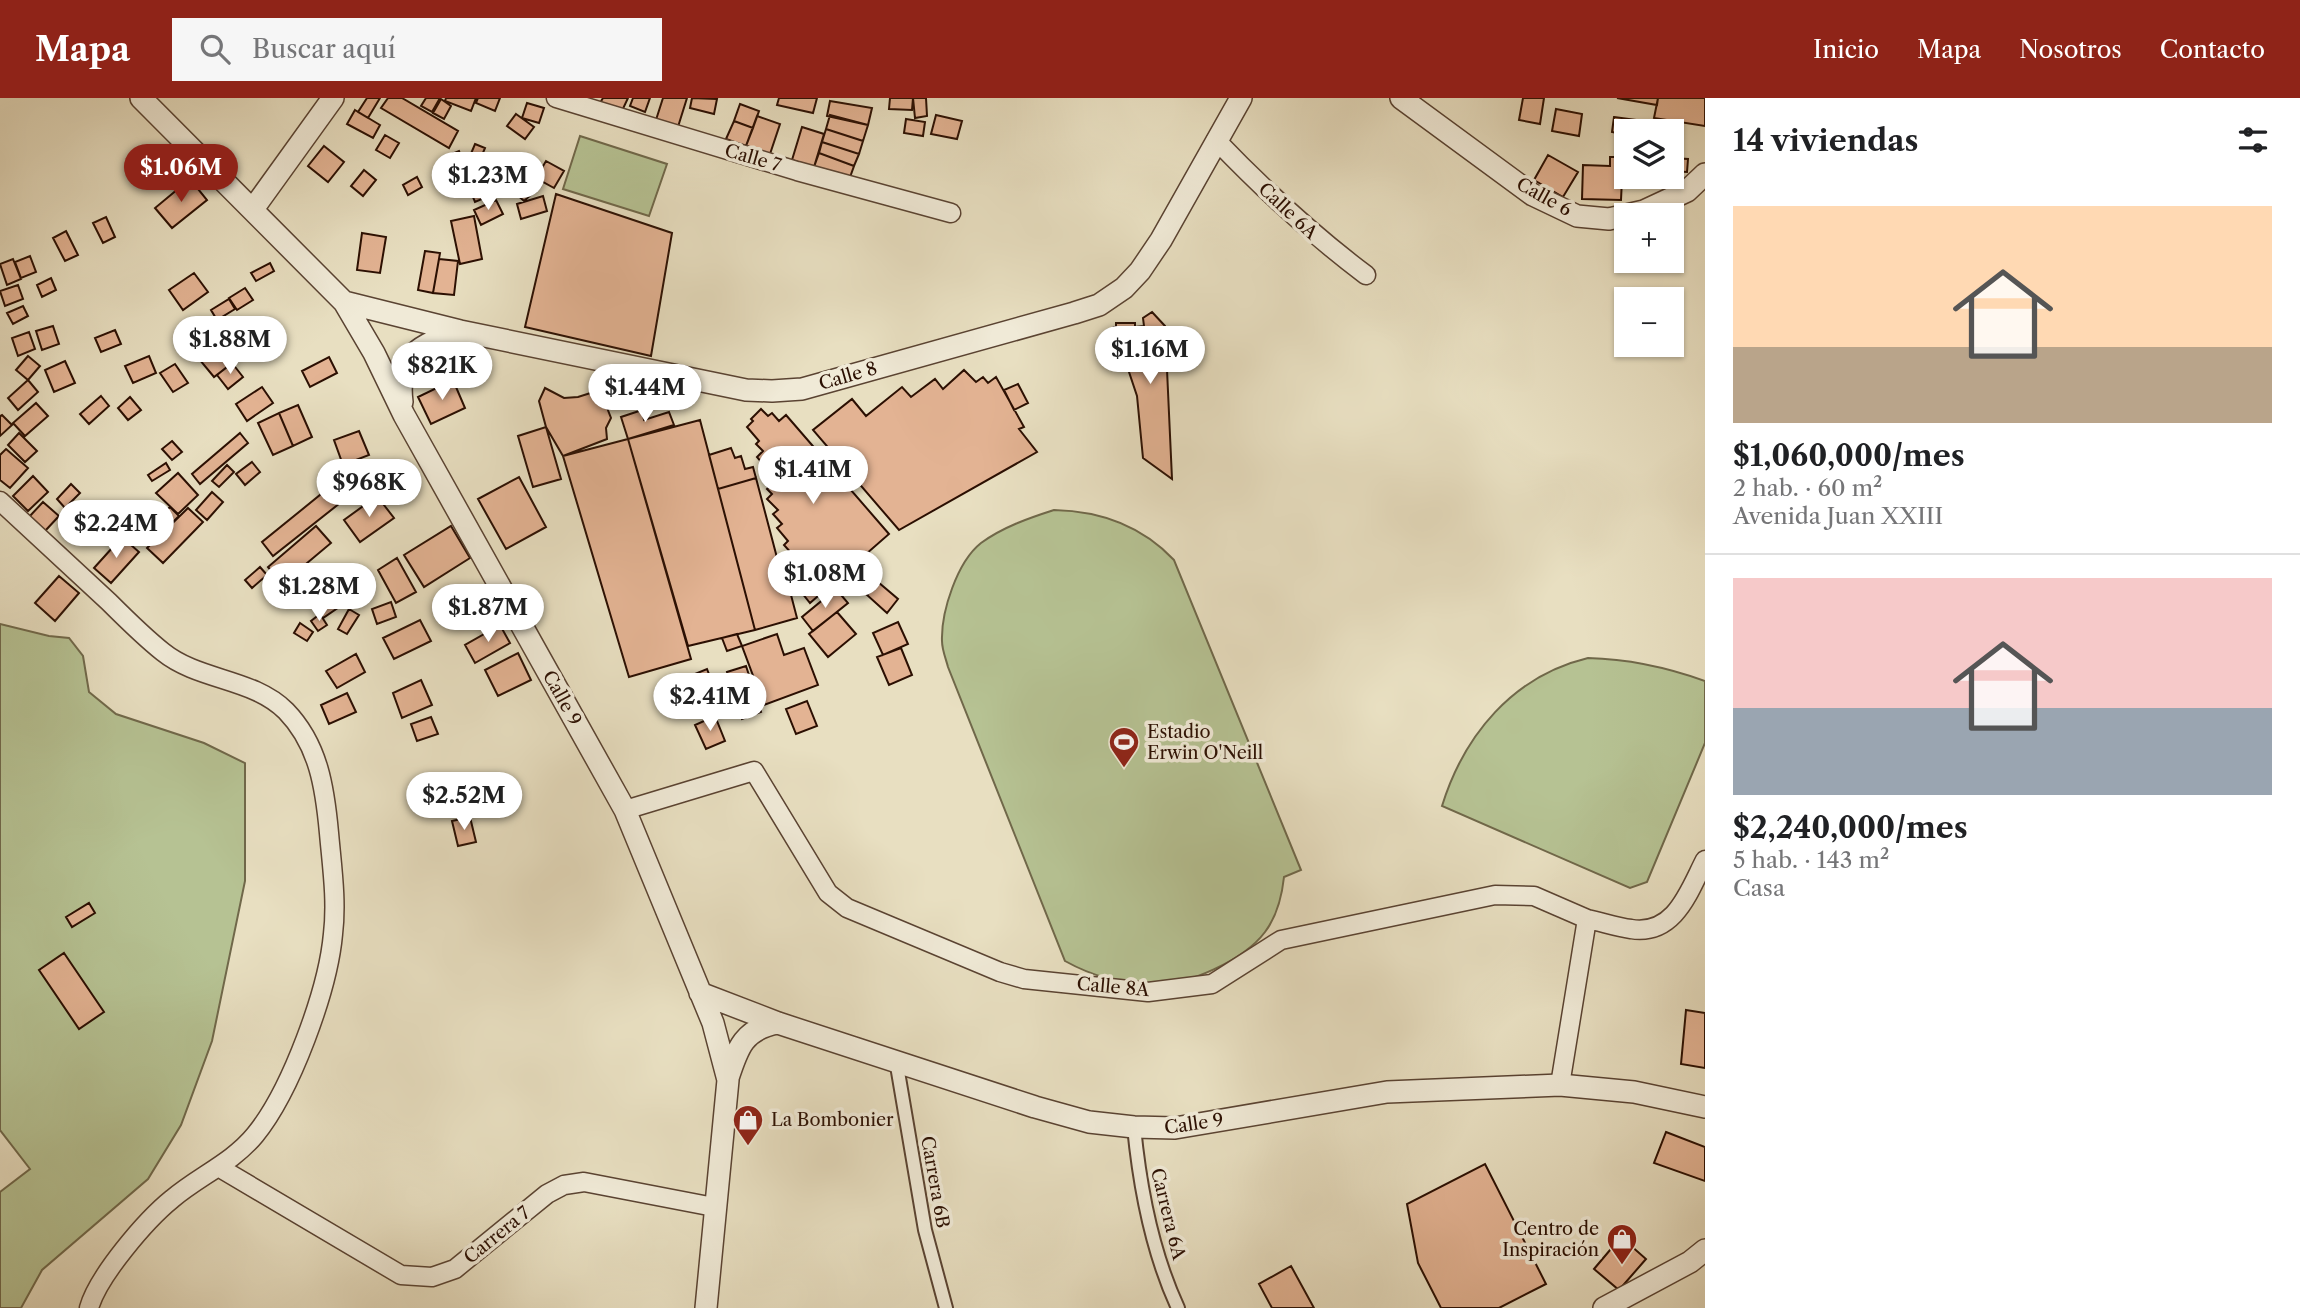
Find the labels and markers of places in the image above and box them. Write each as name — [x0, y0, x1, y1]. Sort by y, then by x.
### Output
pin: $1.06M — [124, 144, 238, 204]
pin: $1.23M — [431, 152, 545, 212]
pin: $1.88M — [173, 316, 287, 376]
pin: $1.16M — [1093, 327, 1207, 386]
pin: $821K — [393, 342, 491, 402]
pin: $1.44M — [588, 364, 702, 424]
pin: $1.41M — [756, 446, 870, 506]
pin: $968K — [320, 460, 418, 519]
pin: $2.24M — [59, 500, 173, 560]
pin: $1.08M — [768, 550, 882, 610]
pin: $1.28M — [262, 564, 376, 623]
pin: $1.87M — [431, 584, 545, 644]
pin: $2.41M — [653, 674, 767, 733]
place label: Estadio Erwin O'Neill — [1147, 721, 1263, 764]
sports icon: Estadio Erwin O'Neill — [1107, 725, 1141, 769]
pin: $2.52M — [407, 772, 521, 832]
shop icon: La Bombonier — [731, 1103, 765, 1147]
place label: La Bombonier — [771, 1109, 894, 1131]
place label: Centro de Inspiración — [1502, 1218, 1599, 1261]
shop icon: Centro de Inspiración — [1605, 1222, 1639, 1266]

